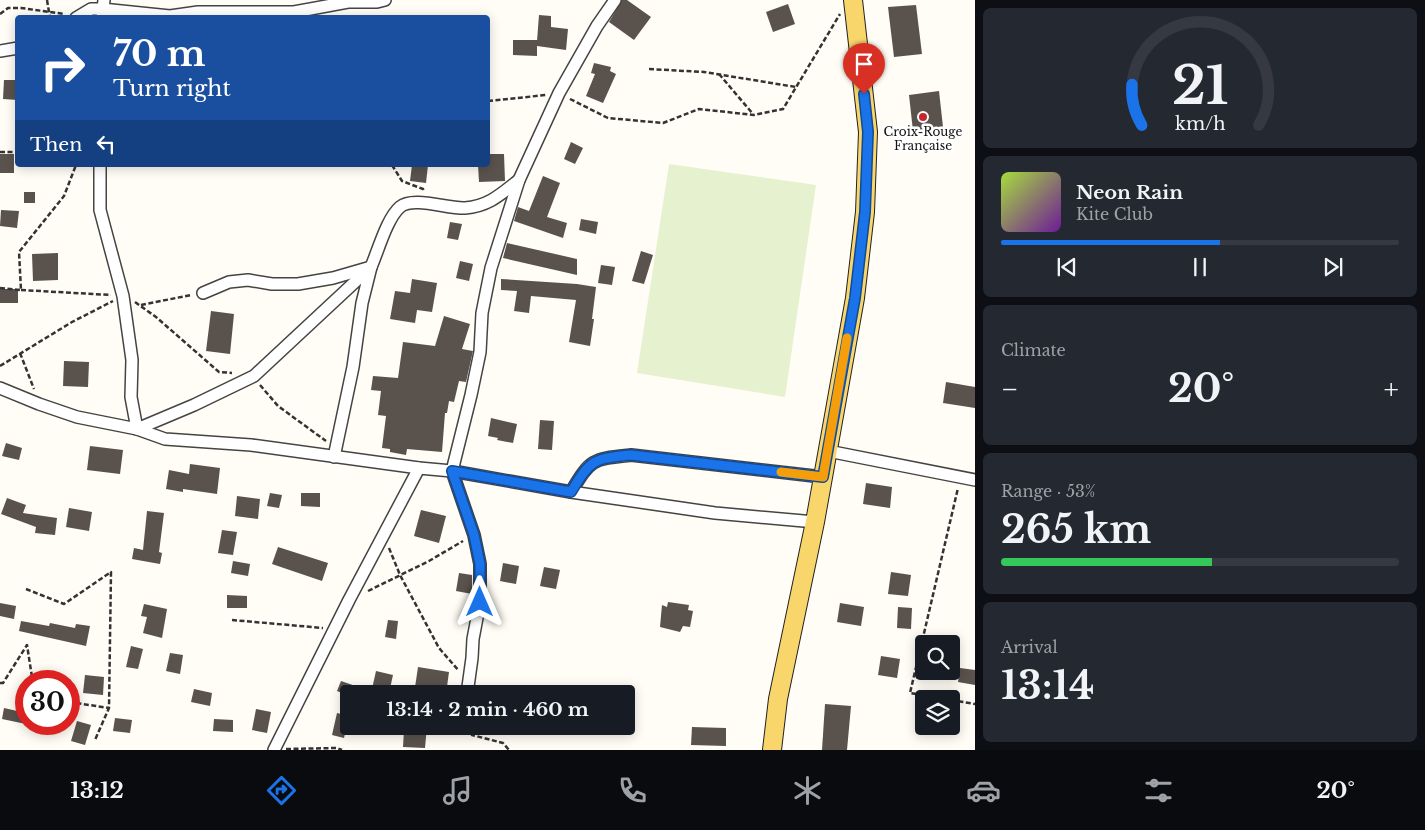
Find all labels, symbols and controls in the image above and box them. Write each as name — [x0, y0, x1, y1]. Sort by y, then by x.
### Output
text: 70 m — [113, 32, 206, 75]
icon: right — [30, 35, 95, 100]
pin — [843, 43, 885, 94]
icon: arrive — [850, 50, 878, 78]
text: 21 — [1172, 54, 1228, 118]
text: Turn right — [113, 75, 231, 102]
marker: Croix-Rouge Française — [917, 111, 929, 123]
text: km/h — [1175, 113, 1225, 135]
place label: Croix-Rouge Française — [884, 124, 962, 153]
icon: left — [92, 130, 120, 158]
text: Then — [30, 133, 82, 156]
text: Neon Rain — [1076, 181, 1183, 204]
text: Kite Club — [1076, 204, 1153, 224]
icon: previous — [1053, 253, 1081, 281]
icon: pause — [1186, 253, 1214, 281]
icon: next — [1319, 253, 1347, 281]
text: Climate — [1001, 340, 1066, 360]
text: 20° — [1168, 365, 1234, 412]
text: − — [1001, 372, 1019, 407]
text: + — [1384, 372, 1399, 407]
text: Range · 53% — [1001, 481, 1096, 501]
text: 265 km — [1001, 506, 1151, 553]
position arrow — [453, 575, 505, 627]
map controls — [915, 635, 960, 735]
button: search — [915, 635, 960, 680]
text: Arrival — [1001, 637, 1058, 657]
text: 13:14 — [1001, 662, 1094, 709]
speed limit sign: 30 — [15, 670, 80, 735]
button: layers — [915, 690, 960, 735]
text: 13:14 · 2 min · 460 m — [386, 698, 589, 721]
icon: directions — [264, 773, 299, 808]
icon: music — [440, 773, 475, 808]
icon: phone — [615, 773, 650, 808]
icon: climate — [790, 773, 825, 808]
icon: car — [966, 773, 1001, 808]
icon: filters — [1141, 773, 1176, 808]
text: 13:12 — [70, 777, 124, 804]
text: 20° — [1316, 777, 1355, 804]

